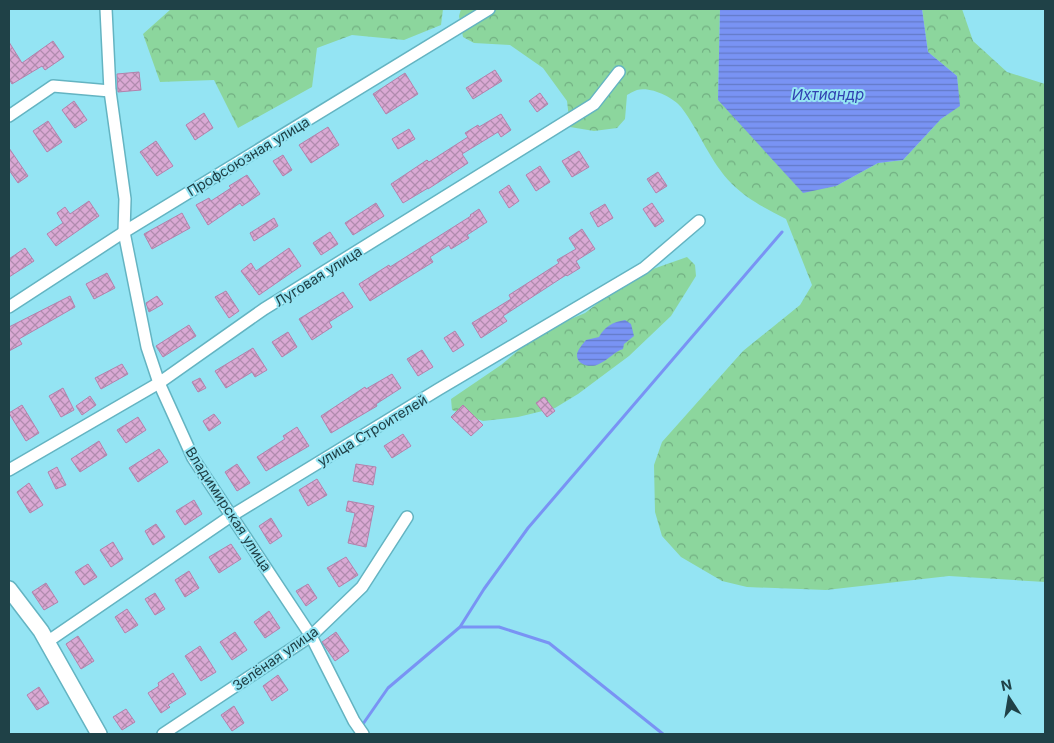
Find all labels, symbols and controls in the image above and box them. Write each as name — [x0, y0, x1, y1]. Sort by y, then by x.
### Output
water label: Ихтиандр — [792, 85, 864, 104]
street label: Профсоюзная улица — [184, 113, 312, 199]
street label: Луговая улица — [271, 242, 365, 310]
street label: улица Строителей — [314, 391, 430, 469]
street label: Владимирская улица — [182, 444, 276, 574]
street label: Зелёная улица — [229, 622, 321, 694]
north arrow — [984, 673, 1034, 723]
text: N — [999, 675, 1013, 694]

